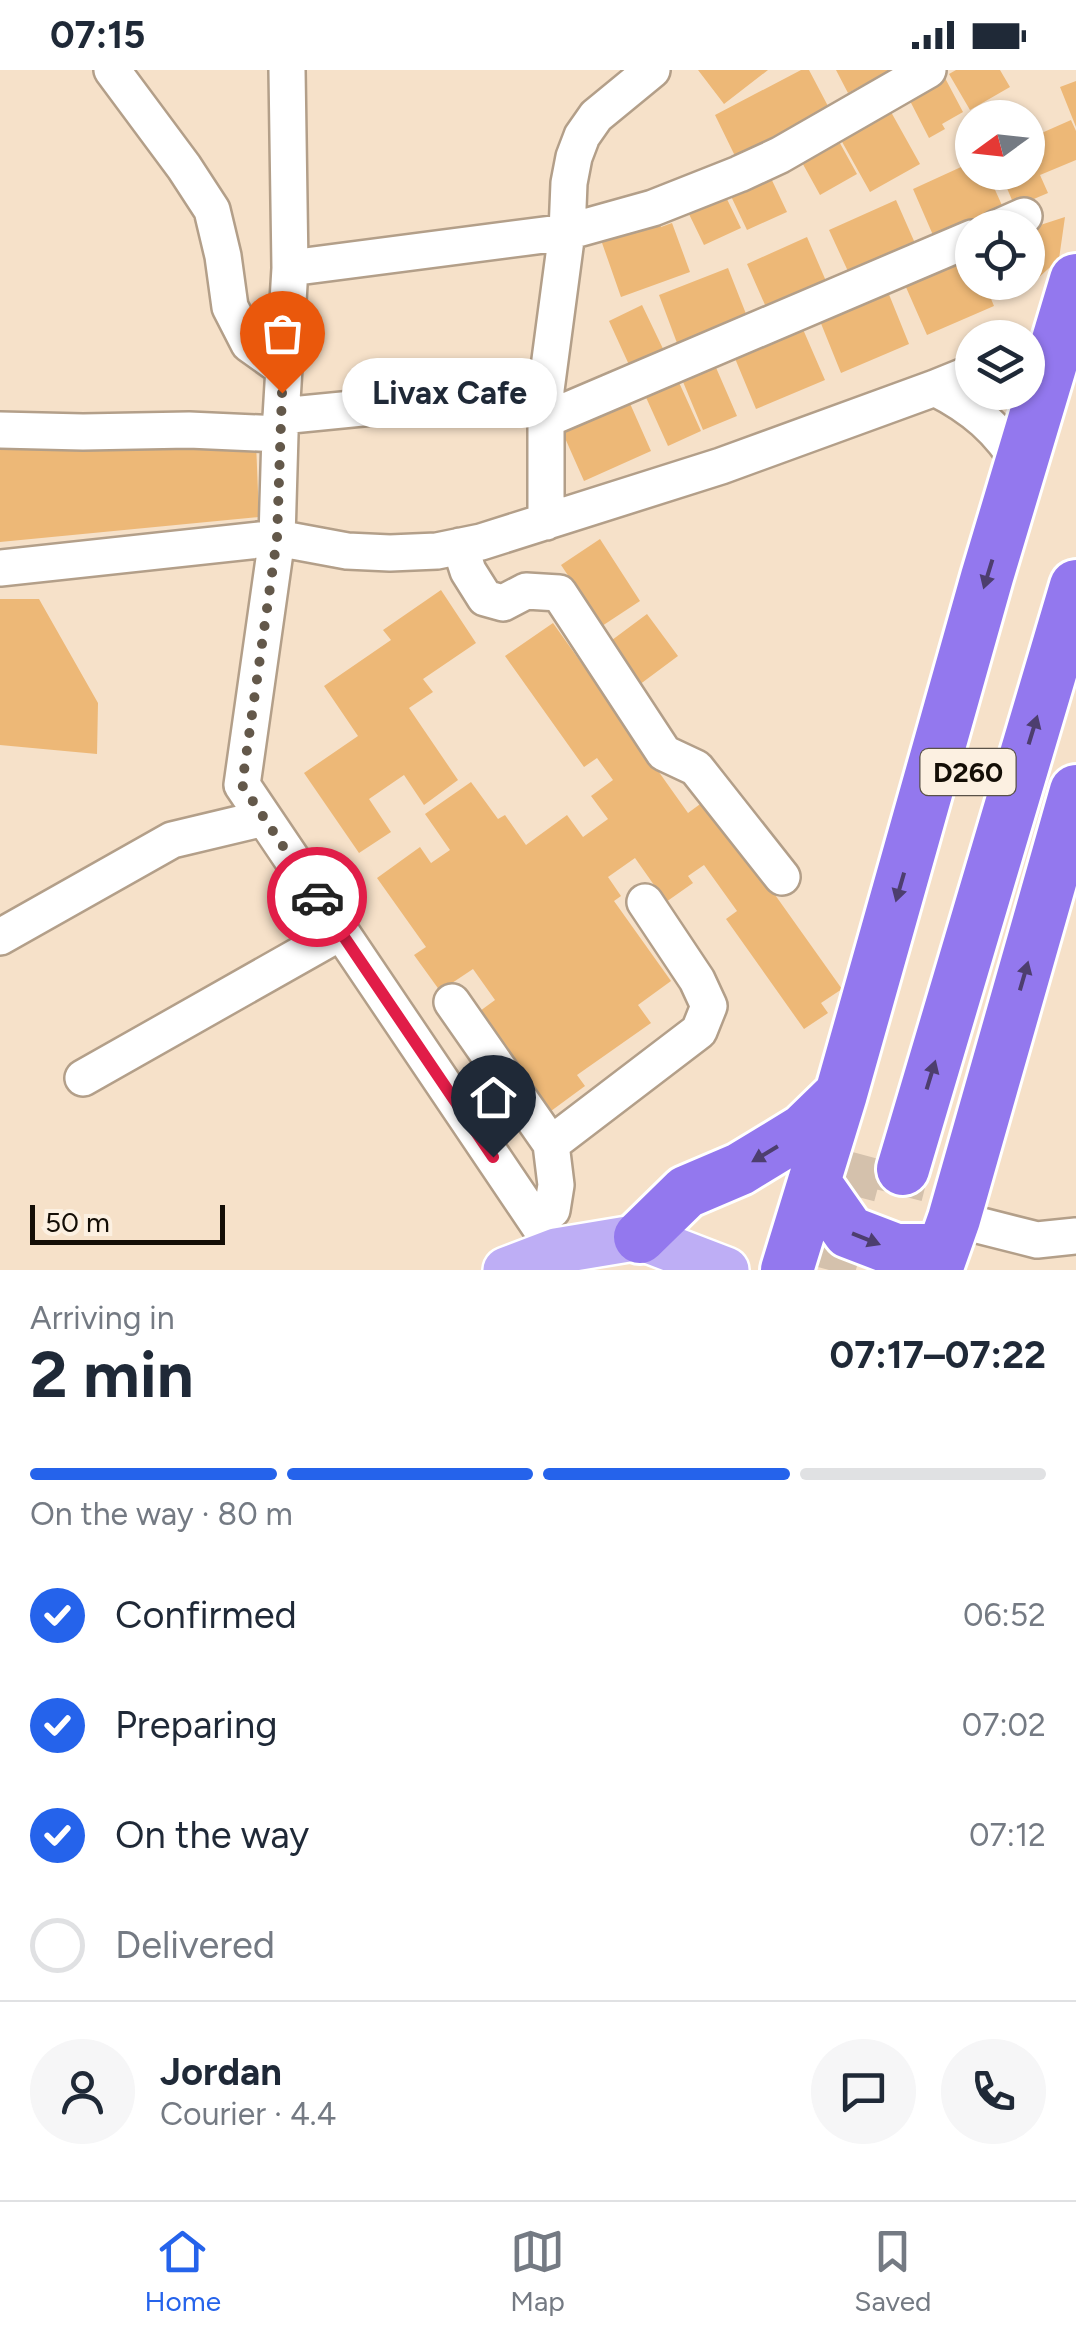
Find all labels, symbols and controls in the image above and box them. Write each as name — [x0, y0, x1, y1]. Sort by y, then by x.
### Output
text: 07:15 — [50, 12, 145, 58]
north arrow — [955, 100, 1045, 190]
map controls — [955, 100, 1045, 410]
button: locate — [955, 210, 1045, 300]
pin — [240, 291, 325, 394]
icon: bag — [255, 306, 310, 361]
button: layers — [955, 320, 1045, 410]
callout: Livax Cafe — [342, 358, 557, 428]
text: Livax Cafe — [372, 374, 527, 412]
one-way arrow — [980, 560, 995, 590]
one-way arrow — [1026, 715, 1041, 745]
road number: D260 — [920, 749, 1016, 795]
courier — [267, 847, 367, 947]
icon: car — [290, 870, 345, 925]
one-way arrow — [891, 872, 907, 903]
one-way arrow — [1017, 960, 1032, 990]
pin — [451, 1055, 536, 1158]
one-way arrow — [924, 1060, 939, 1090]
icon: home — [466, 1070, 521, 1125]
one-way arrow — [751, 1145, 779, 1162]
scale bar — [30, 1200, 225, 1244]
text: 50 m — [45, 1205, 110, 1239]
one-way arrow — [851, 1231, 881, 1247]
text: Arriving in — [30, 1299, 175, 1337]
text: 07:17–07:22 — [830, 1332, 1046, 1378]
text: 2 min — [30, 1335, 194, 1413]
text: On the way · 80 m — [30, 1495, 293, 1533]
icon: check — [30, 1588, 85, 1643]
text: Confirmed — [115, 1592, 297, 1638]
text: 06:52 — [963, 1596, 1046, 1634]
icon: check — [30, 1698, 85, 1753]
text: Preparing — [115, 1702, 277, 1748]
text: 07:02 — [962, 1706, 1046, 1744]
icon: check — [30, 1808, 85, 1863]
text: On the way — [115, 1812, 309, 1858]
text: 07:12 — [969, 1816, 1046, 1854]
text: Delivered — [115, 1922, 275, 1968]
button: person — [30, 2039, 135, 2144]
button: chat — [811, 2039, 916, 2144]
button: phone — [941, 2039, 1046, 2144]
text: Jordan — [160, 2049, 282, 2095]
text: Courier · 4.4 — [160, 2095, 336, 2133]
tab: Home — [145, 2224, 221, 2318]
tab: Map — [510, 2224, 565, 2318]
tab: Saved — [854, 2224, 931, 2318]

